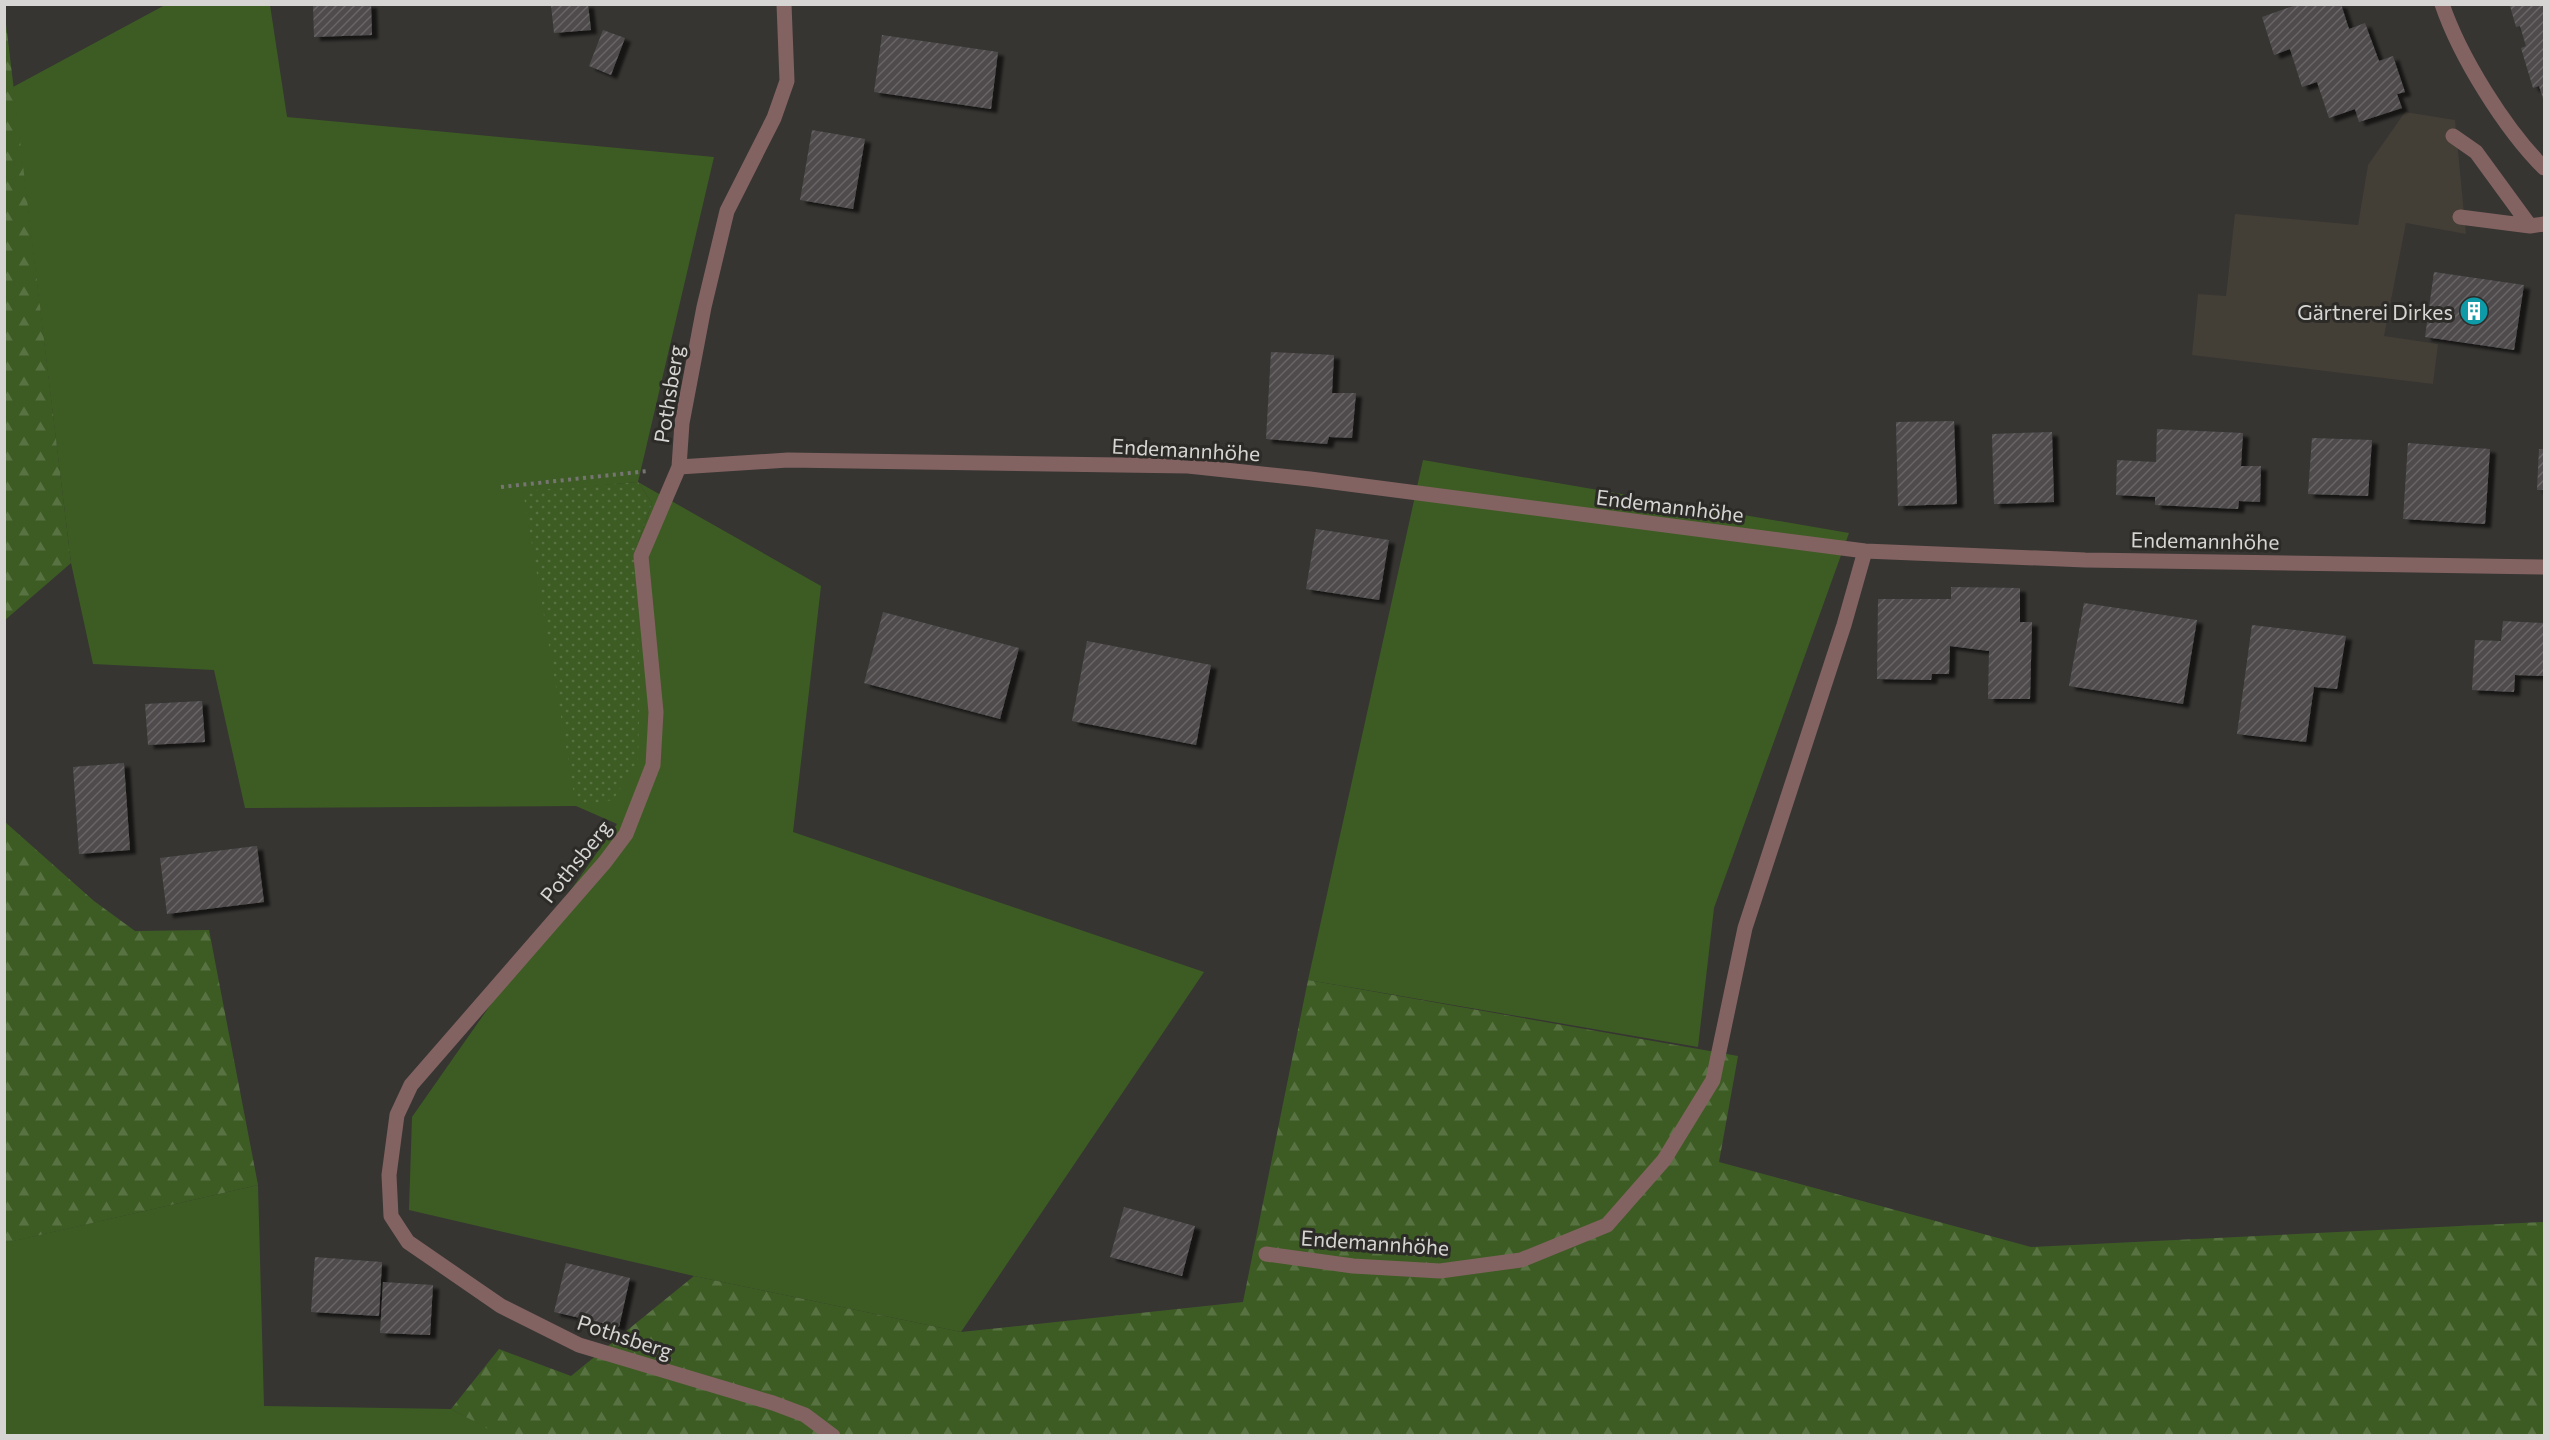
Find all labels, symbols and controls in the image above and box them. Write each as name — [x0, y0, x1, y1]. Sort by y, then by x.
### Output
building icon: Gärtnerei Dirkes — [2458, 295, 2490, 327]
place label: Gärtnerei Dirkes — [2297, 299, 2453, 324]
street label: Pothsberg — [648, 343, 688, 445]
street label: Endemannhöhe — [1111, 433, 1261, 465]
street label: Endemannhöhe — [1595, 484, 1745, 526]
street label: Endemannhöhe — [2130, 526, 2280, 554]
street label: Pothsberg — [534, 815, 616, 907]
street label: Endemannhöhe — [1300, 1224, 1450, 1260]
street label: Pothsberg — [574, 1309, 676, 1363]

